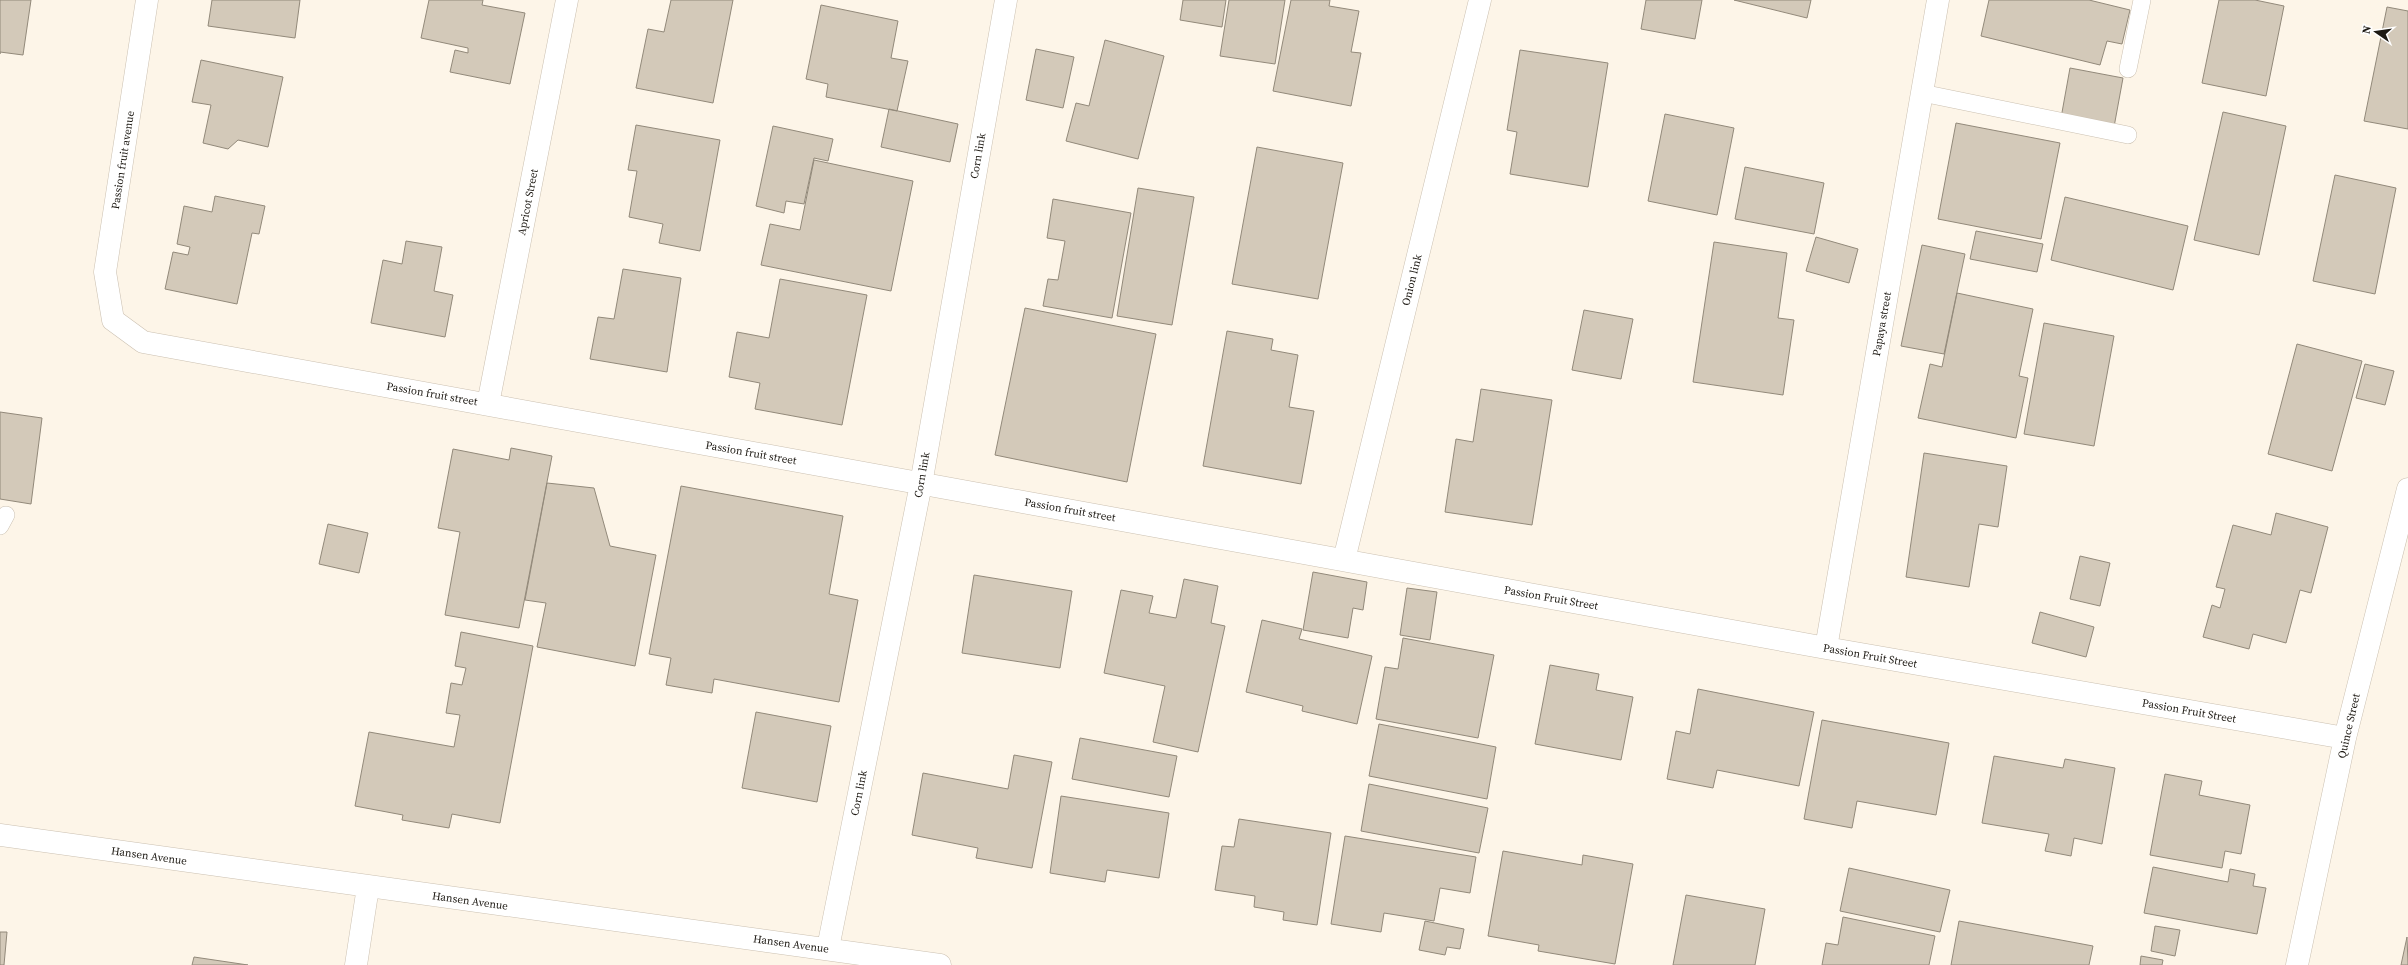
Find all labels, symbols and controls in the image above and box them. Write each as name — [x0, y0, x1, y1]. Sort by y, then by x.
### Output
north arrow — [2356, 12, 2396, 52]
text: N — [2359, 24, 2375, 35]
street label: Passion fruit avenue — [108, 109, 138, 210]
street label: Corn link — [967, 131, 990, 180]
street label: Apricot Street — [514, 167, 542, 236]
street label: Onion link — [1398, 252, 1426, 307]
street label: Papaya street — [1869, 290, 1895, 357]
street label: Passion fruit street — [385, 379, 479, 409]
street label: Passion fruit street — [704, 438, 798, 468]
street label: Corn link — [911, 450, 934, 499]
street label: Passion fruit street — [1023, 495, 1117, 525]
street label: Passion Fruit Street — [1503, 582, 1600, 614]
street label: Passion Fruit Street — [1822, 640, 1919, 672]
street label: Quince Street — [2334, 692, 2364, 760]
street label: Passion Fruit Street — [2141, 695, 2238, 727]
street label: Corn link — [847, 768, 871, 817]
street label: Hansen Avenue — [110, 843, 188, 869]
street label: Hansen Avenue — [431, 888, 509, 914]
street label: Hansen Avenue — [752, 931, 830, 957]

